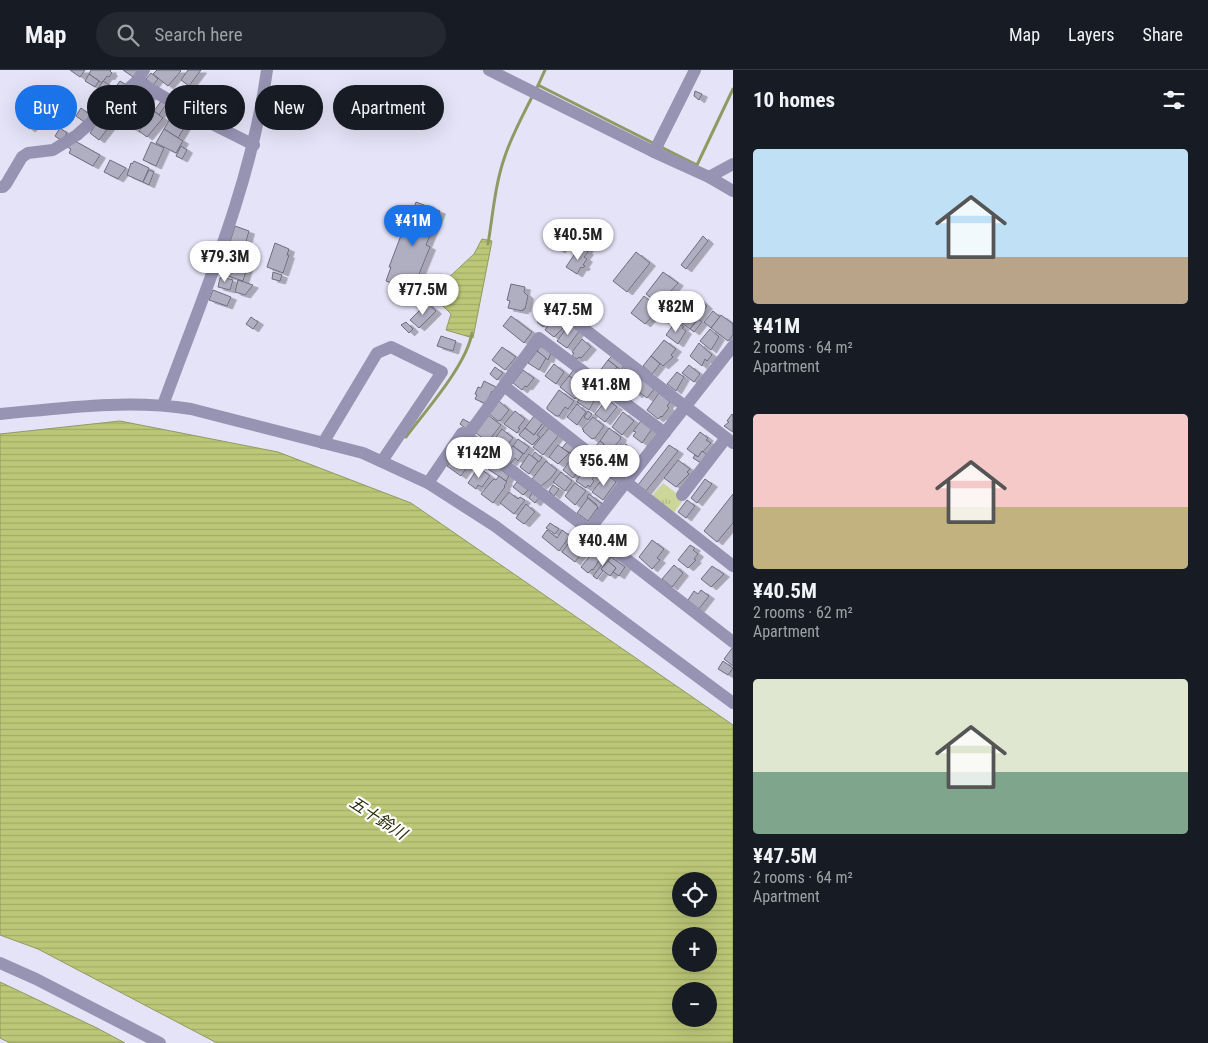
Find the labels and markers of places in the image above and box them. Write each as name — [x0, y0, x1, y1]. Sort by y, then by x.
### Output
pin: ¥41M — [383, 204, 443, 247]
pin: ¥40.5M — [537, 218, 619, 261]
pin: ¥79.3M — [184, 240, 266, 283]
pin: ¥77.5M — [382, 274, 464, 316]
pin: ¥82M — [646, 290, 706, 333]
pin: ¥47.5M — [527, 294, 609, 336]
pin: ¥41.8M — [565, 368, 647, 411]
pin: ¥142M — [444, 436, 514, 479]
pin: ¥56.4M — [563, 444, 645, 487]
pin: ¥40.4M — [562, 524, 644, 567]

